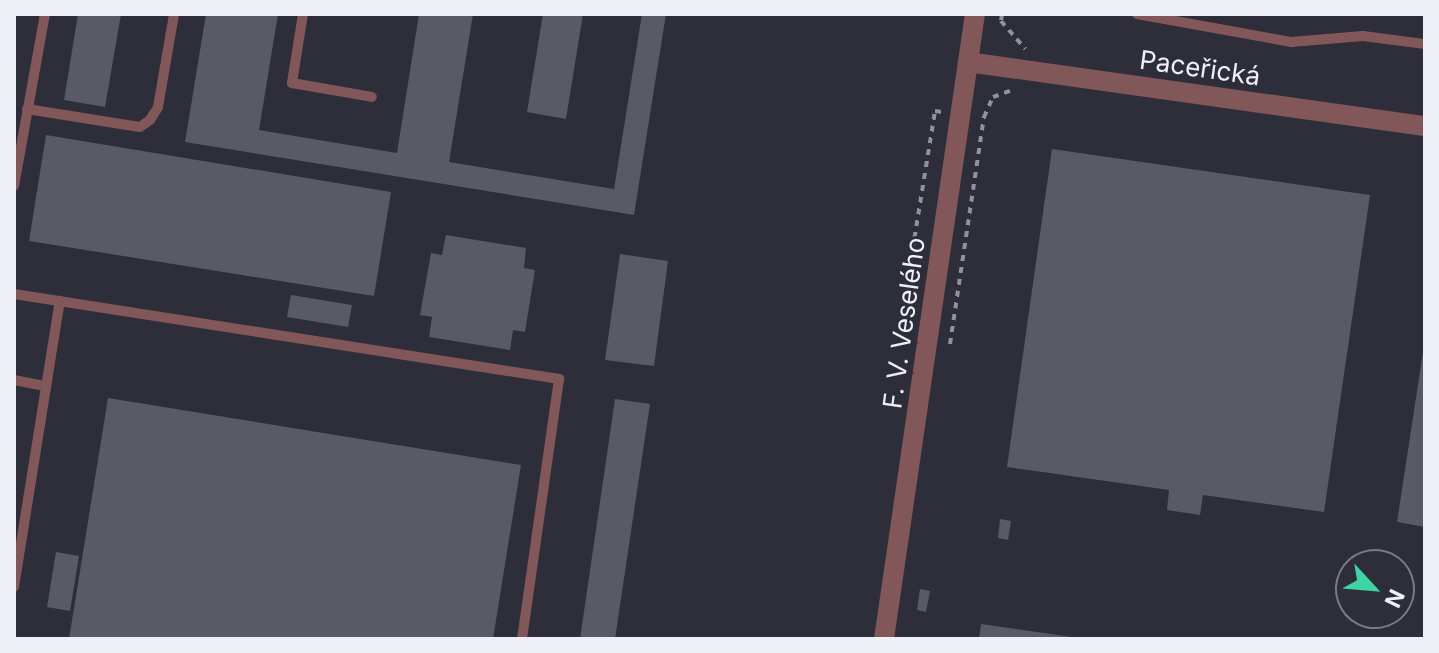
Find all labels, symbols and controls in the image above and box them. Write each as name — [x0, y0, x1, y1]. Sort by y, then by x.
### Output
street label: Paceřická — [1138, 44, 1262, 92]
street label: F. V. Veselého — [877, 235, 931, 411]
north arrow — [1335, 549, 1415, 629]
text: N — [1379, 585, 1410, 612]

